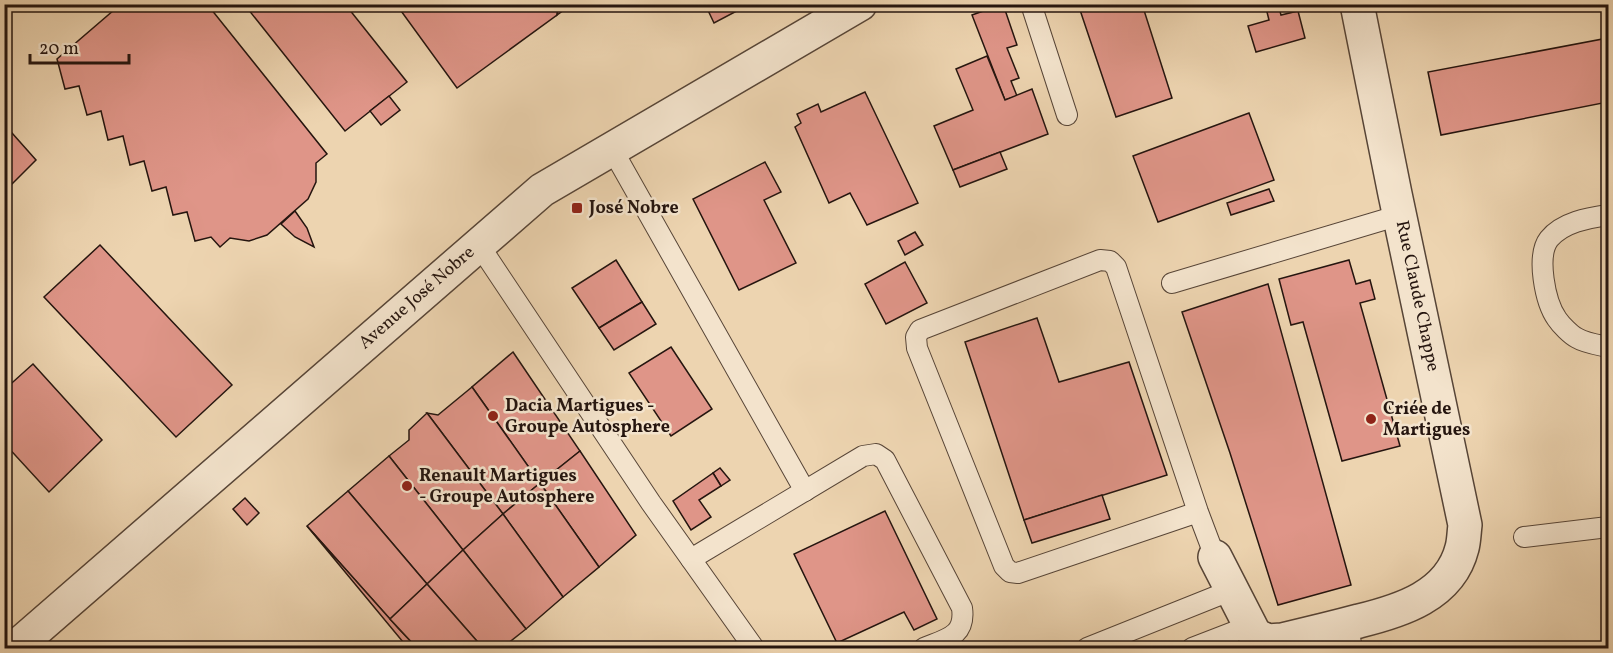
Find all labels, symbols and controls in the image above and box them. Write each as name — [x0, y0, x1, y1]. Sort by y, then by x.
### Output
scale bar — [30, 27, 129, 65]
text: 20 m — [39, 37, 79, 62]
place label: José Nobre — [588, 196, 679, 221]
marker: José Nobre — [570, 201, 584, 215]
street label: Rue Claude Chappe — [1389, 218, 1445, 374]
street label: Avenue José Nobre — [354, 241, 480, 355]
place label: Dacia Martigues - Groupe Autosphere — [505, 394, 670, 440]
place label: Criée de Martigues — [1383, 397, 1470, 443]
marker: Dacia Martigues - Groupe Autosphere — [486, 409, 500, 423]
marker: Criée de Martigues — [1364, 412, 1378, 426]
place label: Renault Martigues - Groupe Autosphere — [419, 464, 594, 510]
marker: Renault Martigues - Groupe Autosphere — [400, 479, 414, 493]

